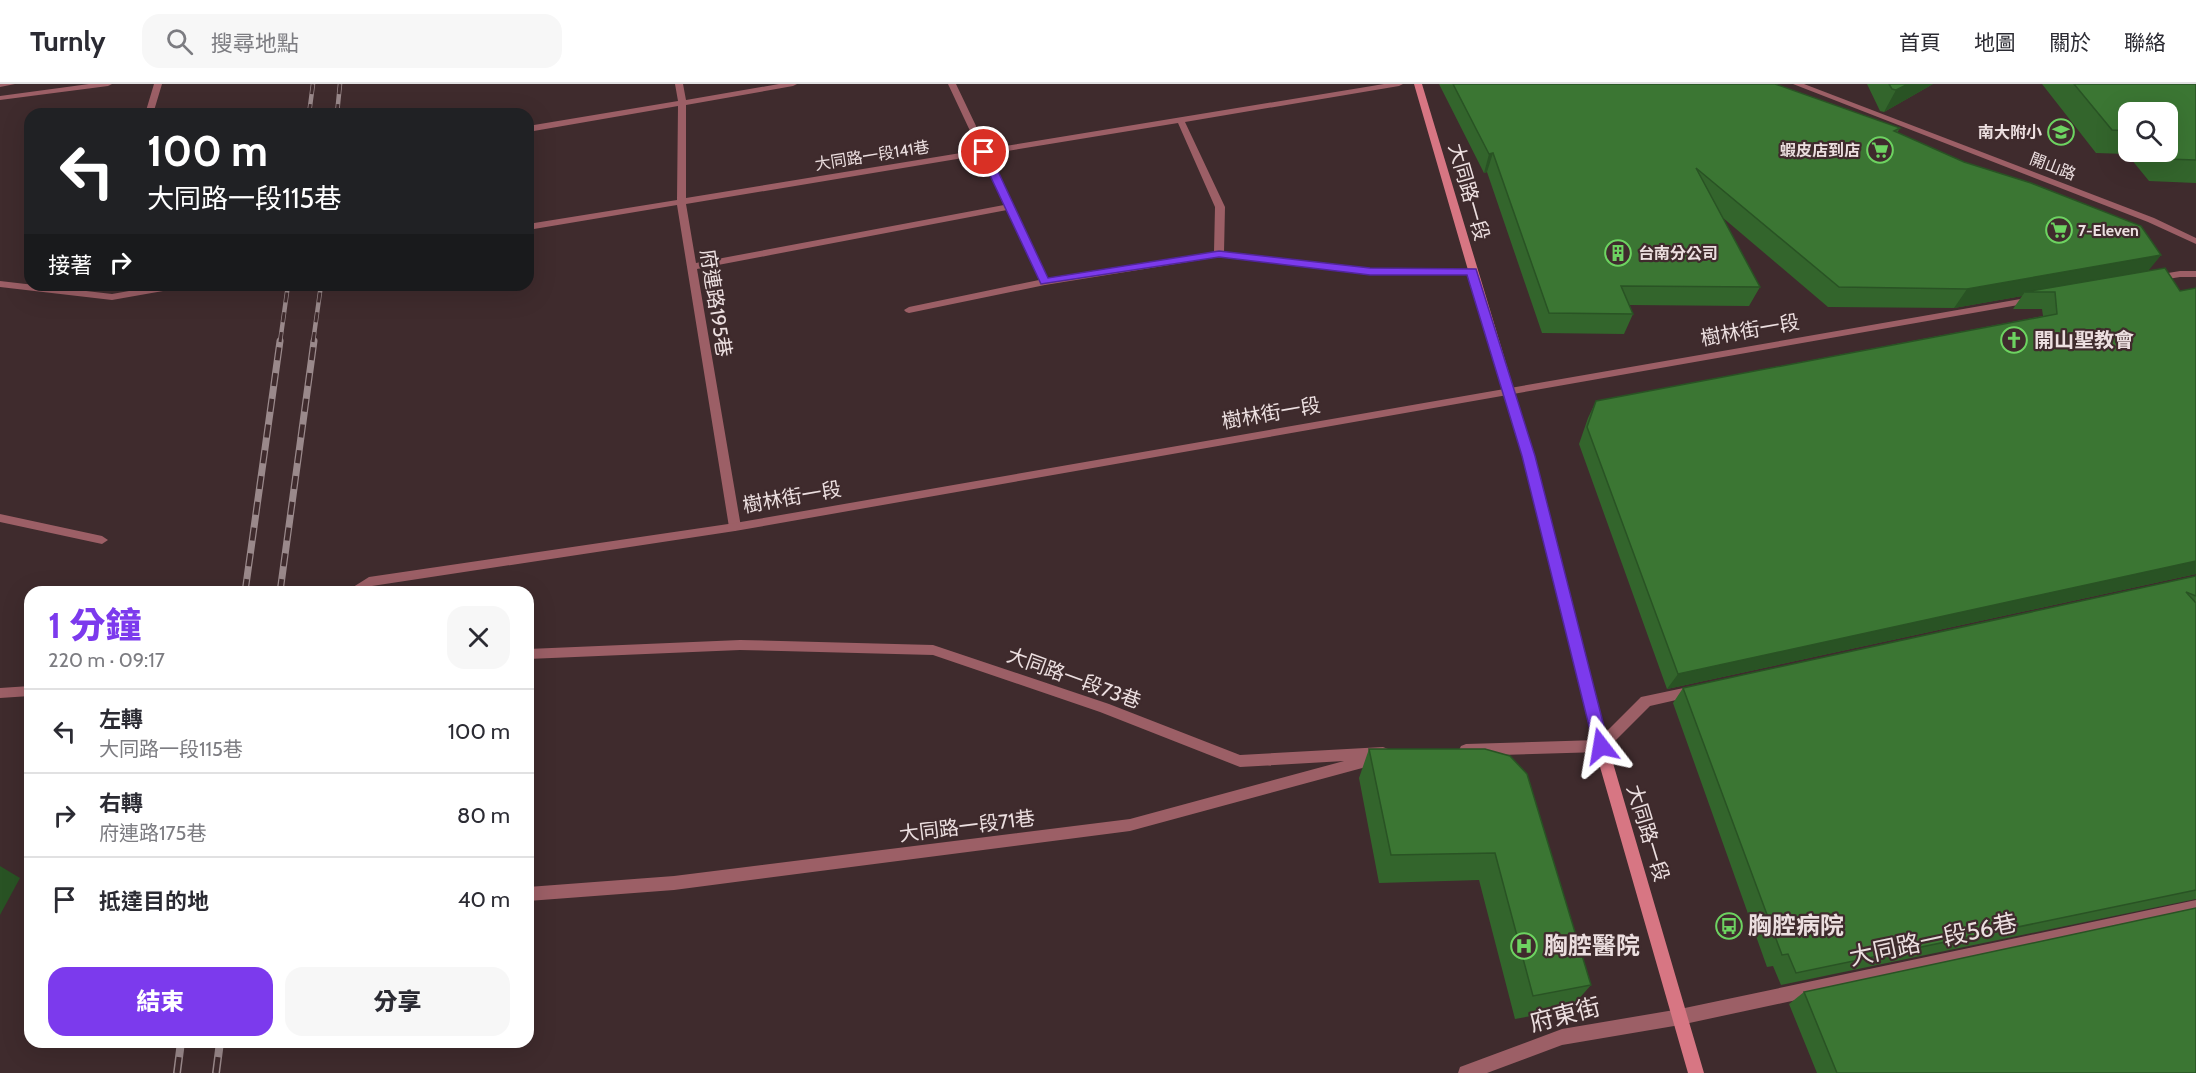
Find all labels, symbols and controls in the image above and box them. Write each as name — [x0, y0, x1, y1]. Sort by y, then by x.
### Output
search box — [142, 14, 562, 68]
text: Turnly — [30, 24, 106, 58]
icon: search — [163, 25, 196, 58]
text: 搜尋地點 — [211, 30, 299, 57]
text: 首頁 — [1899, 30, 1941, 55]
text: 地圖 — [1974, 30, 2016, 55]
text: 關於 — [2049, 30, 2091, 55]
text: 聯絡 — [2124, 30, 2166, 55]
map controls — [2118, 102, 2178, 162]
button: search — [2118, 102, 2178, 162]
school or university icon: 南大附小 — [2046, 117, 2076, 147]
place label: 南大附小 — [1978, 123, 2042, 142]
text: 100 m — [147, 125, 268, 177]
pin — [958, 126, 1009, 177]
icon: left — [48, 132, 126, 210]
icon: arrive — [967, 135, 1000, 168]
supermarket icon: 蝦皮店到店 — [1865, 135, 1895, 165]
street label: 大同路一段141巷 — [813, 137, 931, 174]
street label: 大同路一段 — [1444, 141, 1494, 243]
place label: 蝦皮店到店 — [1780, 141, 1860, 160]
street label: 開山路 — [2027, 149, 2079, 184]
text: 大同路一段115巷 — [147, 182, 341, 215]
supermarket icon: 7-Eleven — [2044, 215, 2074, 245]
place label: 7-Eleven — [2078, 221, 2139, 240]
building icon: 台南分公司 — [1603, 238, 1633, 268]
place label: 台南分公司 — [1638, 244, 1718, 263]
icon: right — [104, 246, 137, 279]
street label: 府連路195巷 — [696, 247, 736, 359]
text: 接著 — [48, 252, 92, 279]
street label: 樹林街一段 — [1699, 309, 1801, 351]
church icon: 開山聖教會 — [1999, 325, 2029, 355]
place label: 開山聖教會 — [2034, 328, 2134, 352]
street label: 樹林街一段 — [1220, 392, 1322, 434]
street label: 樹林街一段 — [741, 476, 843, 518]
text: 1 分鐘 — [48, 603, 141, 647]
button: close — [447, 606, 510, 669]
street label: 大同路一段73巷 — [1004, 643, 1144, 713]
text: 220 m · 09:17 — [48, 648, 165, 672]
text: 左轉 — [99, 706, 143, 733]
position arrow — [1569, 714, 1633, 778]
icon: left — [48, 715, 81, 748]
text: 100 m — [448, 718, 510, 745]
text: 大同路一段115巷 — [99, 737, 243, 761]
street label: 大同路一段 — [1622, 782, 1674, 884]
text: 右轉 — [99, 790, 143, 817]
icon: right — [48, 799, 81, 832]
text: 80 m — [457, 802, 510, 829]
street label: 大同路一段71巷 — [898, 806, 1036, 846]
text: 府連路175巷 — [99, 821, 206, 845]
icon: arrive — [48, 883, 81, 916]
text: 40 m — [458, 886, 510, 913]
text: 抵達目的地 — [99, 888, 209, 915]
street label: 大同路一段56巷 — [1846, 908, 2019, 971]
bus stop icon: 胸腔病院 — [1714, 911, 1744, 941]
place label: 胸腔病院 — [1748, 911, 1844, 940]
hospital icon: 胸腔醫院 — [1509, 931, 1539, 961]
place label: 胸腔醫院 — [1544, 931, 1640, 960]
button: 結束 — [48, 967, 273, 1036]
button: 分享 — [285, 967, 510, 1036]
street label: 府東街 — [1526, 992, 1603, 1037]

